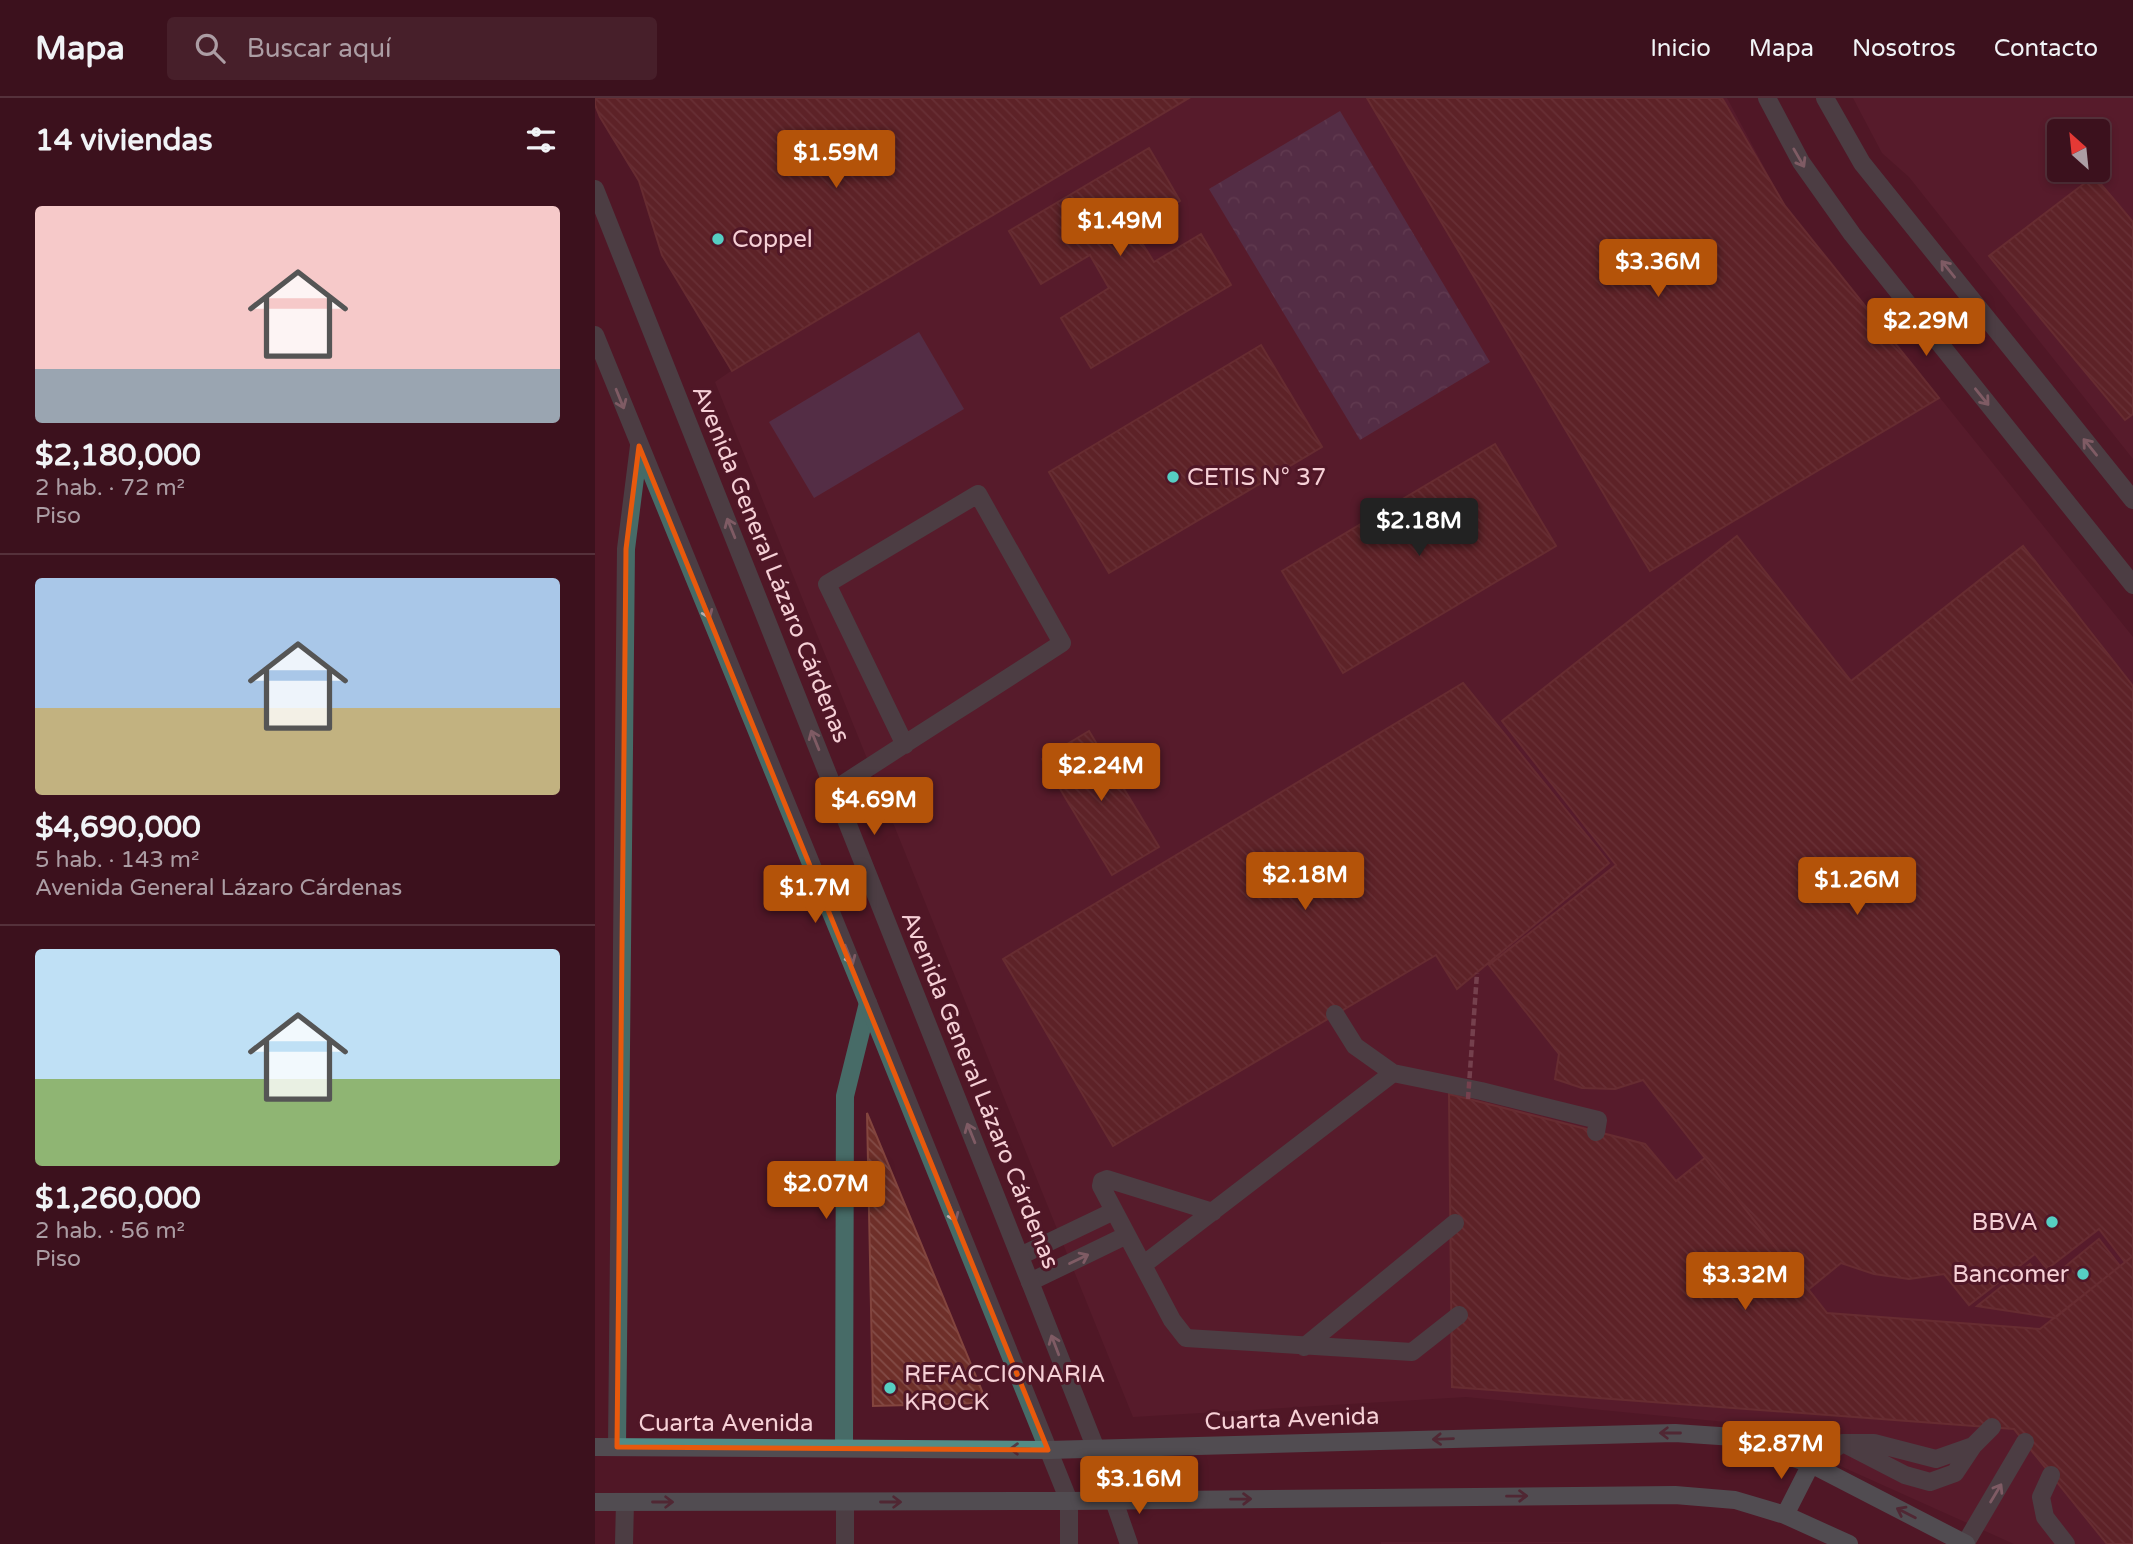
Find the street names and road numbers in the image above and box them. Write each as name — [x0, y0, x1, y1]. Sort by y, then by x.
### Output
street label: Avenida General Lázaro Cárdenas — [686, 381, 856, 747]
street label: Avenida General Lázaro Cárdenas — [895, 907, 1065, 1273]
street label: Cuarta Avenida — [1204, 1401, 1380, 1437]
street label: Cuarta Avenida — [638, 1409, 814, 1438]

